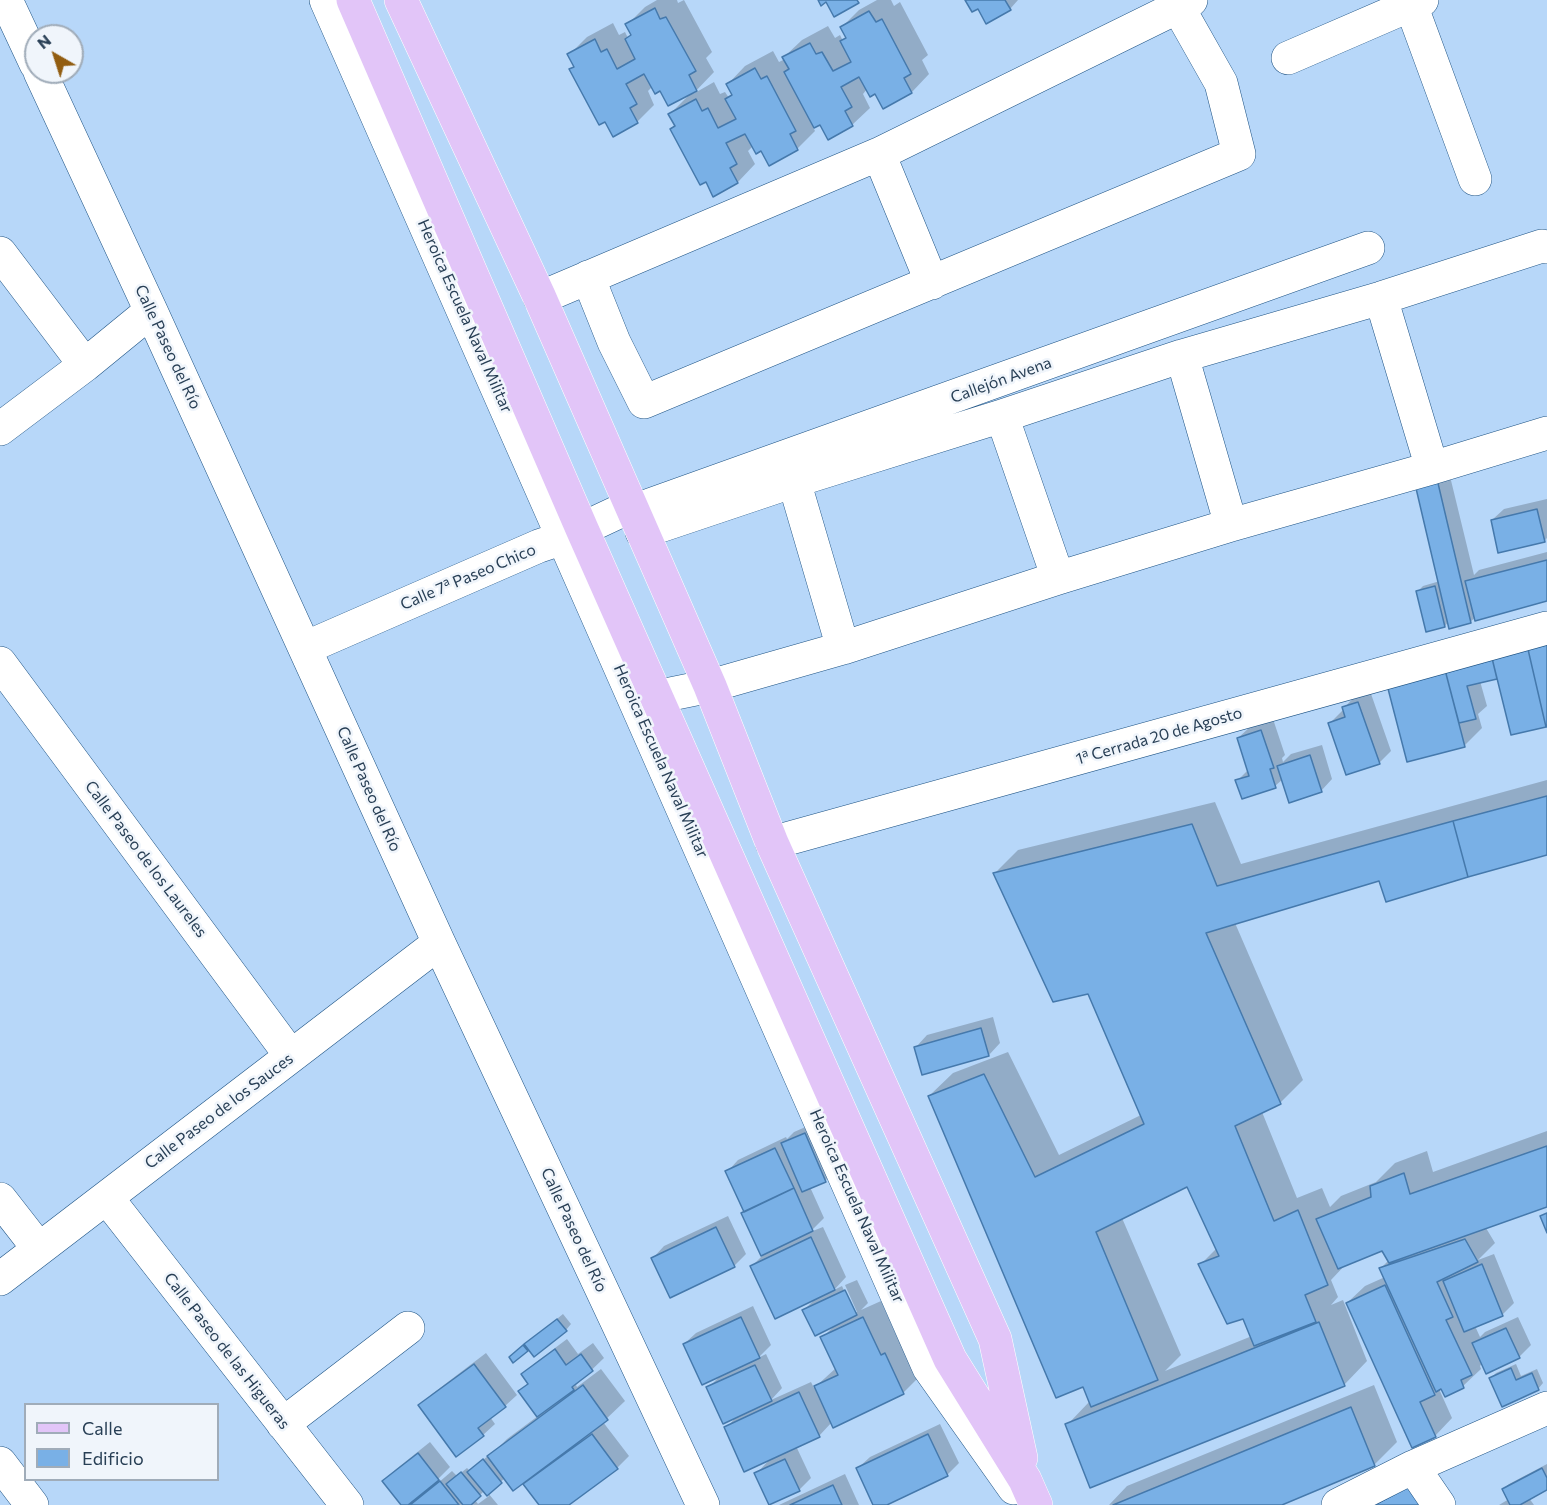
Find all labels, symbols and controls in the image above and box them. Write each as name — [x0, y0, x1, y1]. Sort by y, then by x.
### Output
north arrow — [24, 24, 84, 84]
text: N — [33, 30, 54, 52]
street label: Heroica Escuela Naval Militar — [414, 216, 516, 416]
street label: Calle Paseo del Río — [131, 282, 205, 412]
street label: Callejón Avena — [948, 353, 1054, 407]
street label: Calle 7ª Paseo Chico — [397, 540, 539, 614]
street label: Heroica Escuela Naval Militar — [610, 661, 712, 861]
street label: 1ª Cerrada 20 de Agosto — [1074, 703, 1244, 769]
street label: Calle Paseo del Río — [333, 723, 405, 855]
street label: Calle Paseo de los Laureles — [81, 777, 211, 941]
street label: Calle Paseo de los Sauces — [141, 1049, 297, 1173]
street label: Heroica Escuela Naval Militar — [806, 1106, 908, 1306]
street label: Calle Paseo del Río — [537, 1165, 611, 1295]
street label: Calle Paseo de las Higueras — [160, 1269, 294, 1433]
legend — [24, 1403, 219, 1481]
text: Calle — [82, 1417, 122, 1439]
text: Edificio — [82, 1447, 144, 1469]

